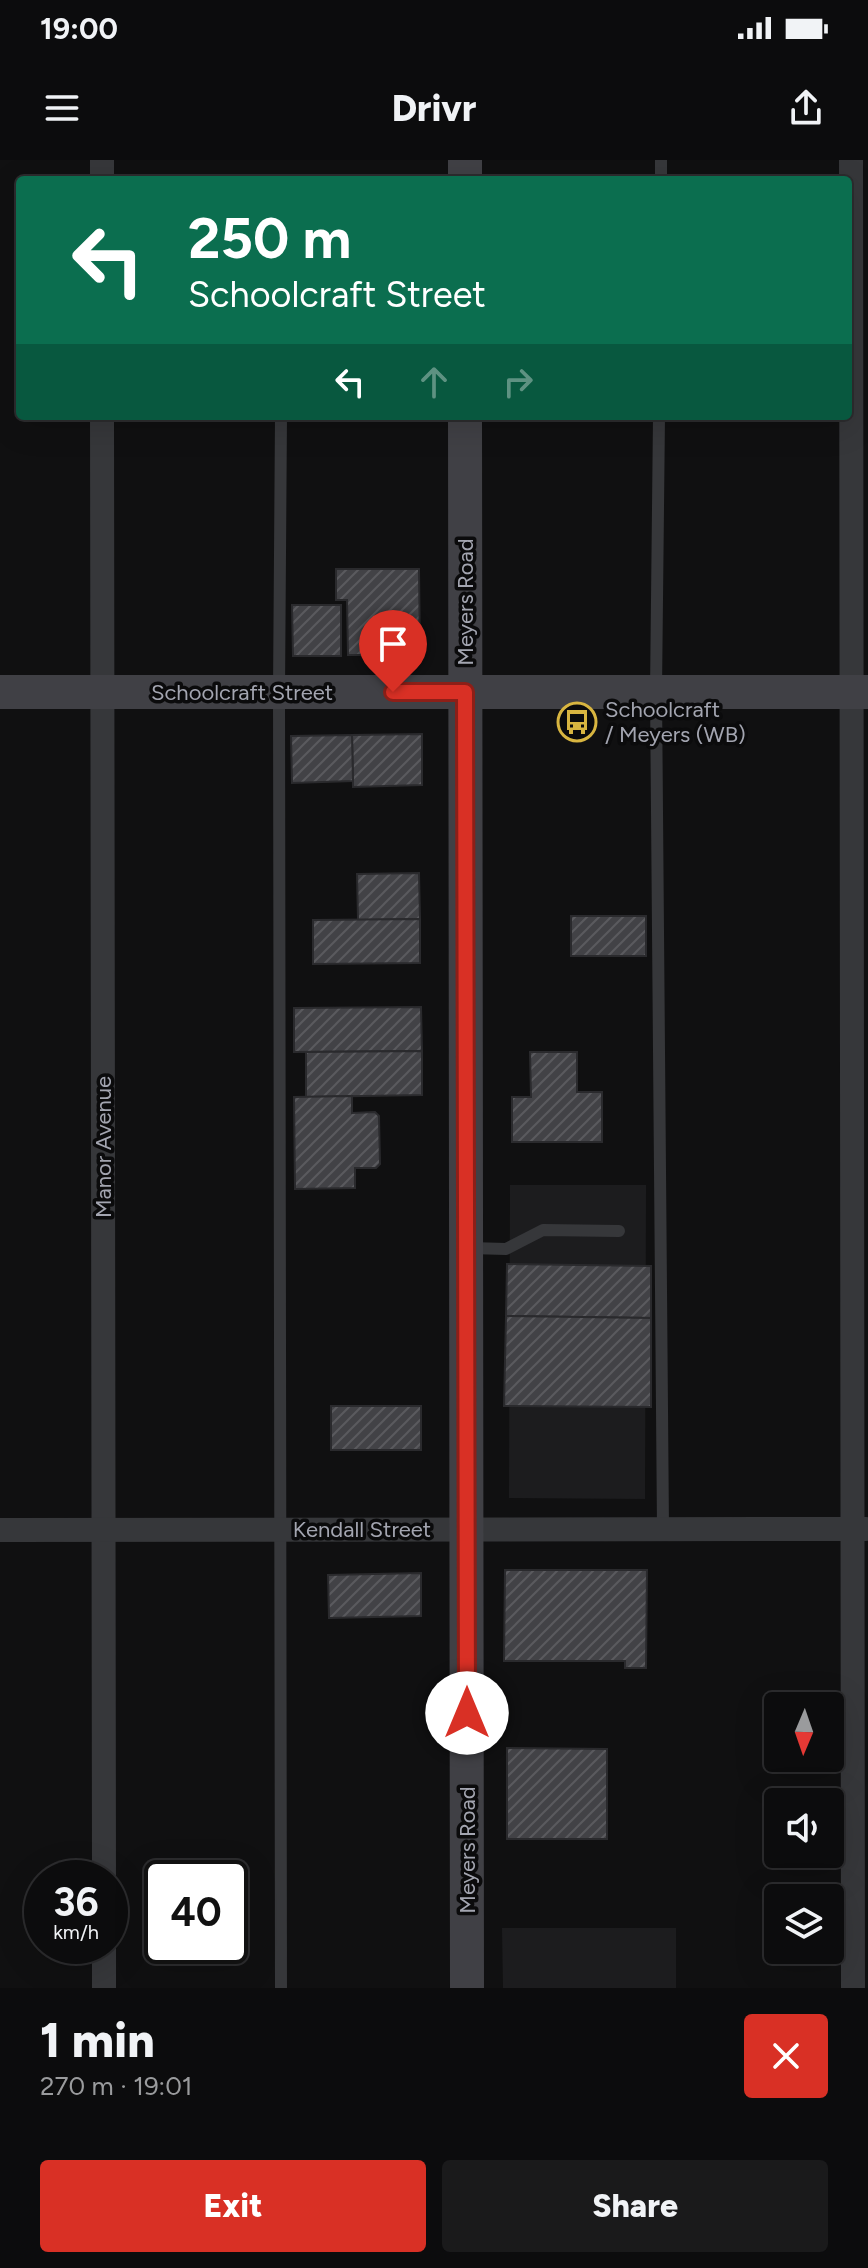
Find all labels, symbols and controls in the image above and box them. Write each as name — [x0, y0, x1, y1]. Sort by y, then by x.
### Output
text: 19:00 — [40, 10, 118, 47]
icon: menu — [40, 86, 84, 130]
icon: share — [784, 86, 828, 130]
text: Drivr — [392, 87, 476, 130]
text: 250 m — [188, 205, 351, 272]
icon: left — [56, 208, 160, 312]
text: Schoolcraft Street — [188, 273, 486, 316]
icon: left — [328, 360, 372, 404]
icon: ahead — [412, 360, 456, 404]
icon: right — [496, 360, 540, 404]
street label: Meyers Road — [452, 538, 479, 666]
pin — [359, 610, 427, 692]
icon: arrive — [371, 622, 415, 666]
street label: Schoolcraft Street — [151, 679, 333, 706]
place label: Schoolcraft / Meyers (WB) — [605, 696, 746, 748]
bus stop icon: Schoolcraft / Meyers (WB) — [556, 701, 598, 743]
street label: Manor Avenue — [90, 1076, 117, 1218]
street label: Kendall Street — [293, 1516, 431, 1543]
position arrow — [425, 1671, 509, 1755]
north arrow — [764, 1692, 844, 1772]
map controls — [764, 1692, 844, 1964]
street label: Meyers Road — [454, 1786, 481, 1914]
button: sound — [764, 1788, 844, 1868]
speed limit sign: 40 — [144, 1860, 248, 1964]
text: 36 — [53, 1878, 99, 1926]
button: layers — [764, 1884, 844, 1964]
text: km/h — [53, 1920, 99, 1944]
text: 1 min — [40, 2011, 155, 2069]
button: close — [744, 2014, 828, 2098]
text: 270 m · 19:01 — [40, 2070, 193, 2102]
button: Exit — [40, 2160, 426, 2252]
button: Share — [442, 2160, 828, 2252]

